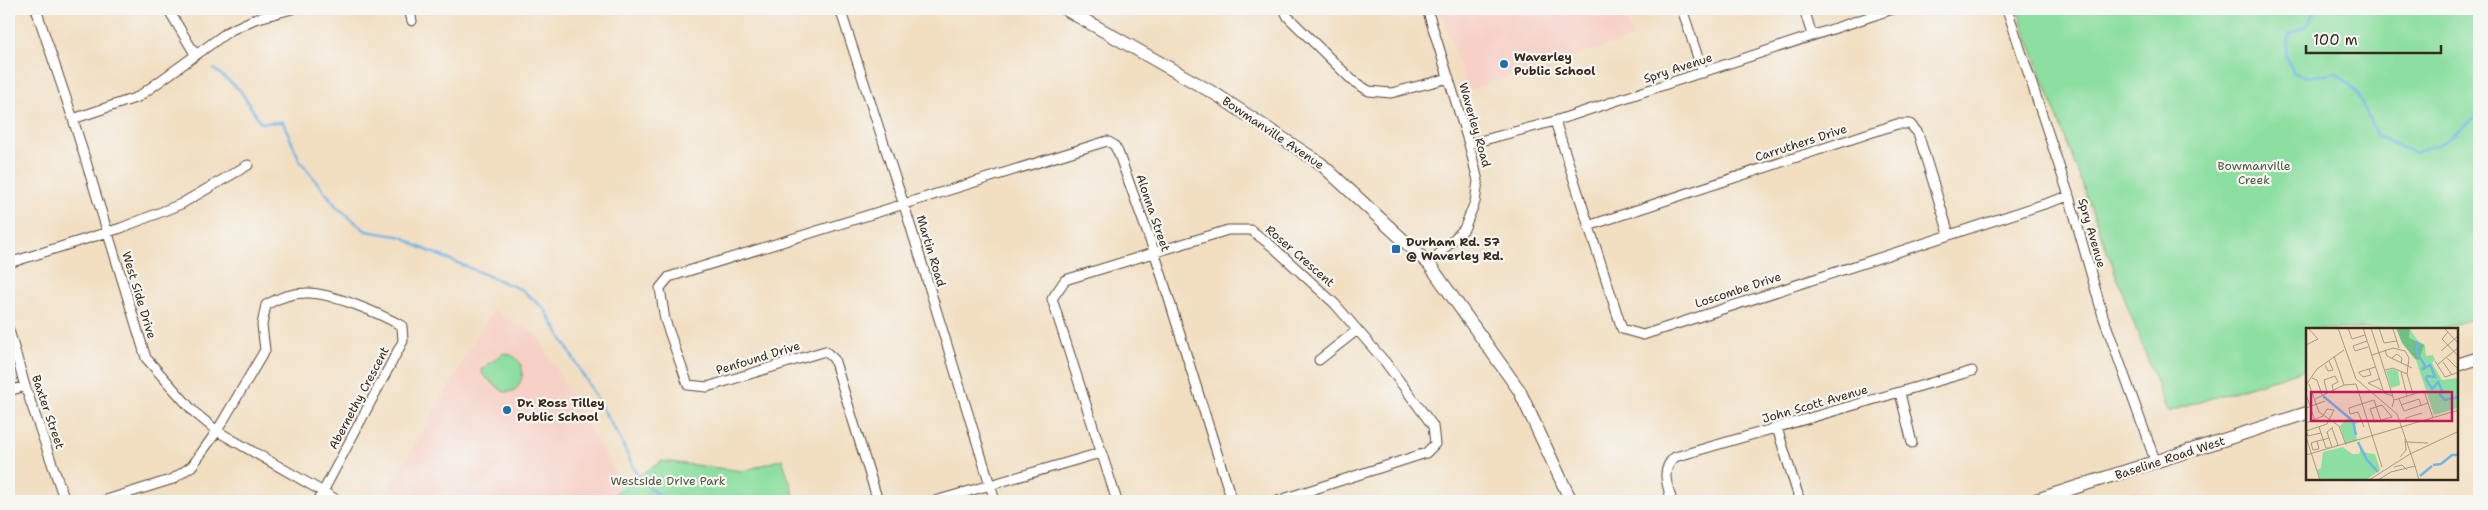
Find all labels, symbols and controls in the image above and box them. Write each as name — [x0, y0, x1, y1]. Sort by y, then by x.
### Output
scale bar — [2306, 22, 2440, 54]
text: 100 m — [2313, 30, 2358, 50]
place label: Waverley Public School — [1514, 49, 1596, 79]
street label: Spry Avenue — [1641, 49, 1715, 87]
marker: Waverley Public School — [1498, 58, 1510, 70]
street label: Waverley Road — [1455, 81, 1495, 170]
street label: Bowmanville Avenue — [1219, 93, 1327, 173]
street label: Carruthers Drive — [1753, 121, 1849, 165]
park label: Bowmanville Creek — [2217, 158, 2291, 188]
street label: Alonna Street — [1132, 172, 1174, 254]
street label: Spry Avenue — [2074, 196, 2110, 270]
street label: Martin Road — [913, 213, 950, 289]
street label: Roser Crescent — [1262, 222, 1338, 290]
place label: Durham Rd. 57 @ Waverley Rd. — [1406, 234, 1504, 264]
marker: Durham Rd. 57 @ Waverley Rd. — [1390, 243, 1402, 255]
street label: West Side Drive — [118, 249, 160, 341]
street label: Loscombe Drive — [1693, 268, 1783, 312]
inset map — [2306, 328, 2458, 480]
street label: Penfound Drive — [714, 338, 802, 378]
street label: Abernethy Crescent — [325, 344, 393, 452]
street label: Baxter Street — [28, 373, 68, 451]
street label: John Scott Avenue — [1760, 381, 1870, 427]
place label: Dr. Ross Tilley Public School — [517, 395, 605, 425]
marker: Dr. Ross Tilley Public School — [501, 404, 513, 416]
street label: Baseline Road West — [2113, 433, 2227, 483]
park label: Westside Drive Park — [610, 473, 726, 489]

